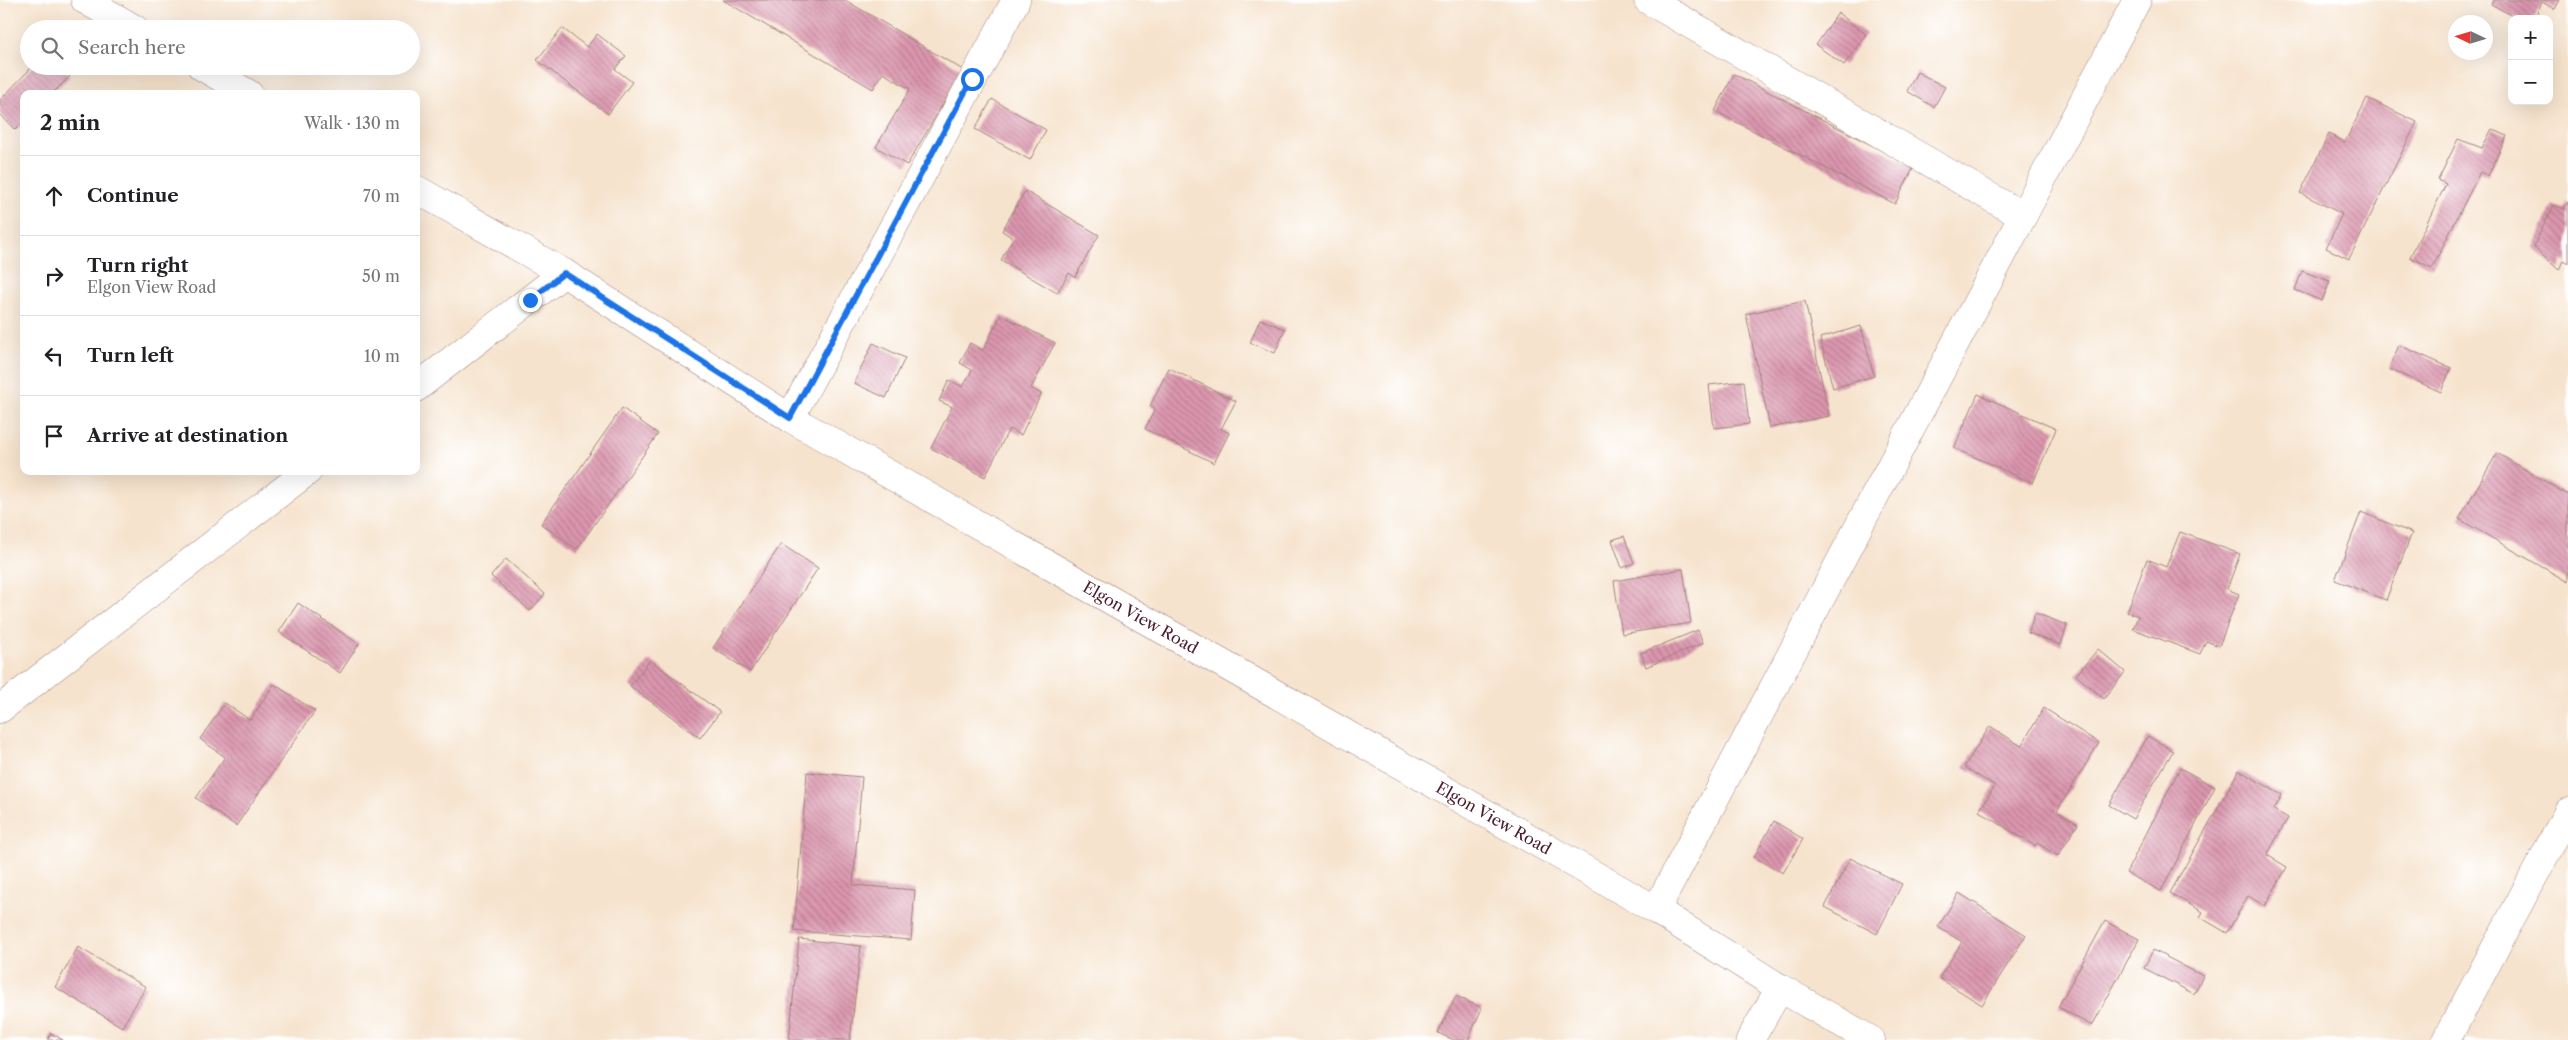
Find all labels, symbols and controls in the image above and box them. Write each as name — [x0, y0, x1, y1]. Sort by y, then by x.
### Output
north arrow — [2448, 15, 2493, 60]
map controls — [2508, 15, 2553, 105]
button: + — [2508, 15, 2553, 60]
search box — [20, 20, 420, 75]
icon: search — [38, 34, 66, 62]
text: Search here — [78, 36, 186, 59]
button: − — [2508, 60, 2553, 105]
route start — [961, 68, 984, 91]
text: 2 min — [40, 110, 100, 135]
text: Walk · 130 m — [304, 113, 400, 133]
icon: ahead — [40, 182, 68, 210]
text: Continue — [87, 184, 179, 207]
text: 70 m — [363, 186, 400, 206]
text: Turn right — [87, 254, 188, 277]
icon: right — [40, 262, 68, 290]
text: 50 m — [362, 266, 400, 286]
text: Elgon View Road — [87, 277, 216, 297]
route end — [519, 289, 542, 312]
icon: left — [40, 342, 68, 370]
text: Turn left — [87, 344, 174, 367]
text: 10 m — [364, 346, 400, 366]
icon: arrive — [40, 422, 68, 450]
text: Arrive at destination — [87, 424, 288, 447]
street label: Elgon View Road — [1079, 577, 1202, 658]
street label: Elgon View Road — [1432, 777, 1555, 859]

